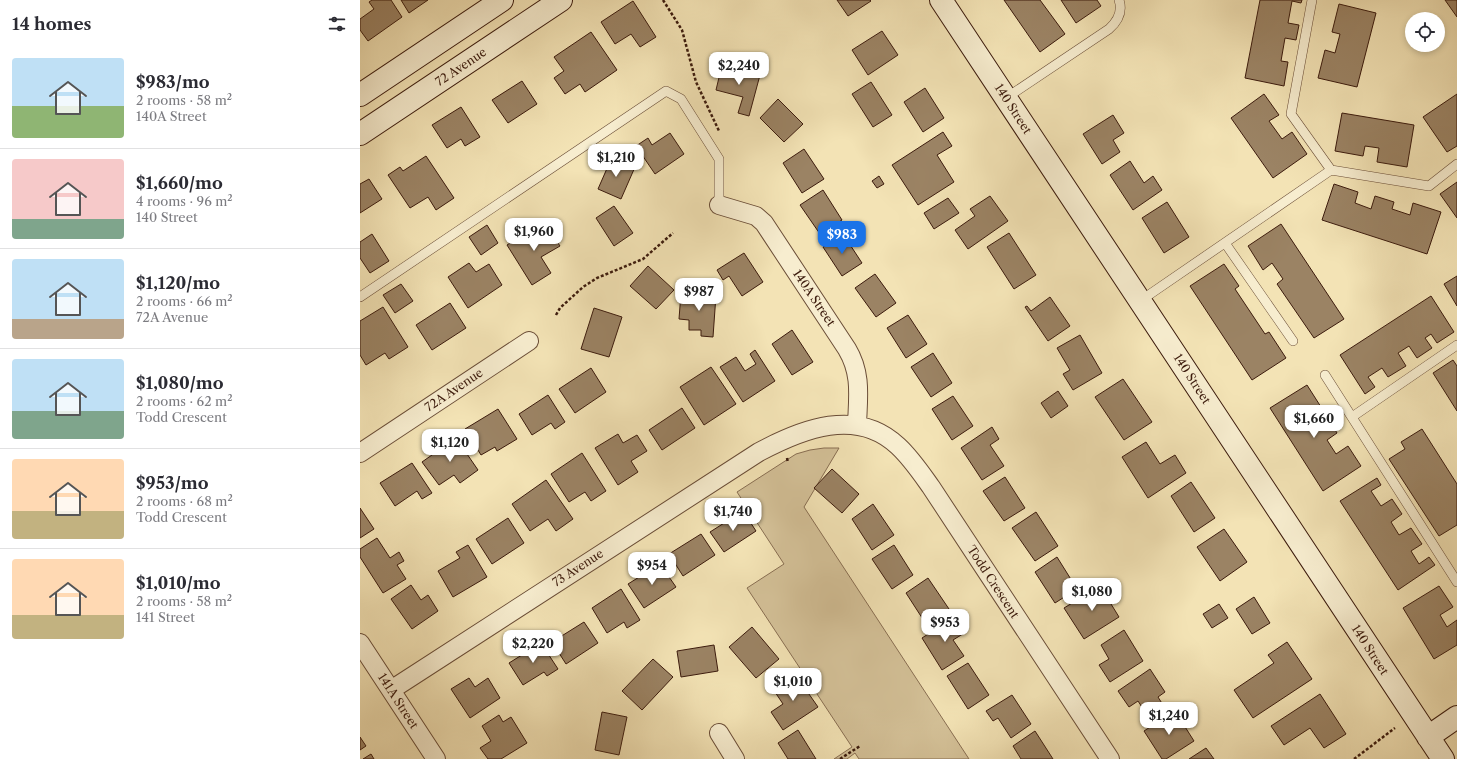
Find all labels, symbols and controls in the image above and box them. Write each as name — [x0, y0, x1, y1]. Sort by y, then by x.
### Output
map controls — [1405, 12, 1445, 52]
button: locate — [1405, 12, 1445, 52]
icon: filters — [326, 13, 348, 35]
text: 14 homes — [12, 14, 91, 34]
street label: 72 Avenue — [432, 44, 489, 89]
pin: $2,240 — [706, 52, 772, 86]
text: $2,240 — [718, 57, 760, 73]
text: $983/mo — [136, 72, 210, 92]
icon: home — [44, 74, 92, 122]
street label: 140 Street — [992, 81, 1036, 137]
text: 2 rooms · 58 m² — [136, 92, 232, 108]
text: 140A Street — [136, 108, 207, 124]
pin: $1,210 — [583, 144, 649, 178]
text: $1,210 — [597, 149, 635, 165]
text: $1,660/mo — [136, 173, 223, 193]
icon: home — [44, 175, 92, 223]
text: 4 rooms · 96 m² — [136, 193, 233, 209]
text: 140 Street — [136, 209, 198, 225]
pin: $1,960 — [501, 218, 567, 252]
pin: $983 — [818, 221, 866, 255]
text: $1,960 — [514, 223, 554, 239]
text: $983 — [827, 226, 857, 242]
street label: 140A Street — [790, 267, 839, 330]
text: $1,120/mo — [136, 273, 220, 293]
icon: home — [44, 275, 92, 323]
pin: $987 — [675, 278, 723, 312]
text: $987 — [684, 283, 714, 299]
text: 2 rooms · 66 m² — [136, 293, 233, 309]
text: 72A Avenue — [136, 309, 208, 325]
street label: 140 Street — [1171, 351, 1215, 407]
street label: 72A Avenue — [422, 365, 486, 414]
text: $1,080/mo — [136, 373, 224, 393]
icon: home — [44, 375, 92, 423]
text: 2 rooms · 62 m² — [136, 393, 233, 409]
pin: $1,660 — [1281, 405, 1347, 439]
text: Todd Crescent — [136, 409, 227, 425]
text: $1,660 — [1294, 410, 1334, 426]
pin: $1,120 — [417, 429, 483, 463]
text: $1,120 — [431, 434, 469, 450]
text: $953/mo — [136, 473, 209, 493]
icon: home — [44, 475, 92, 523]
text: 2 rooms · 68 m² — [136, 493, 233, 509]
pin: $1,740 — [700, 498, 766, 532]
text: $1,740 — [714, 503, 752, 519]
text: Todd Crescent — [136, 509, 227, 525]
street label: Todd Crescent — [964, 542, 1023, 622]
street label: 73 Avenue — [549, 545, 606, 590]
pin: $954 — [628, 552, 676, 586]
text: $954 — [637, 557, 667, 573]
text: $1,010/mo — [136, 573, 221, 593]
icon: home — [44, 575, 92, 623]
pin: $1,080 — [1059, 578, 1125, 612]
text: $1,080 — [1071, 583, 1113, 599]
text: 2 rooms · 58 m² — [136, 593, 232, 609]
text: 141 Street — [136, 609, 195, 625]
pin: $953 — [921, 609, 969, 643]
text: $953 — [930, 614, 960, 630]
street label: 140 Street — [1349, 622, 1393, 678]
pin: $2,220 — [500, 630, 566, 664]
text: $2,220 — [512, 635, 554, 651]
pin: $1,010 — [760, 668, 826, 702]
street label: 141A Street — [375, 670, 422, 732]
text: $1,010 — [774, 673, 812, 689]
pin: $1,240 — [1136, 702, 1202, 736]
text: $1,240 — [1149, 707, 1189, 723]

